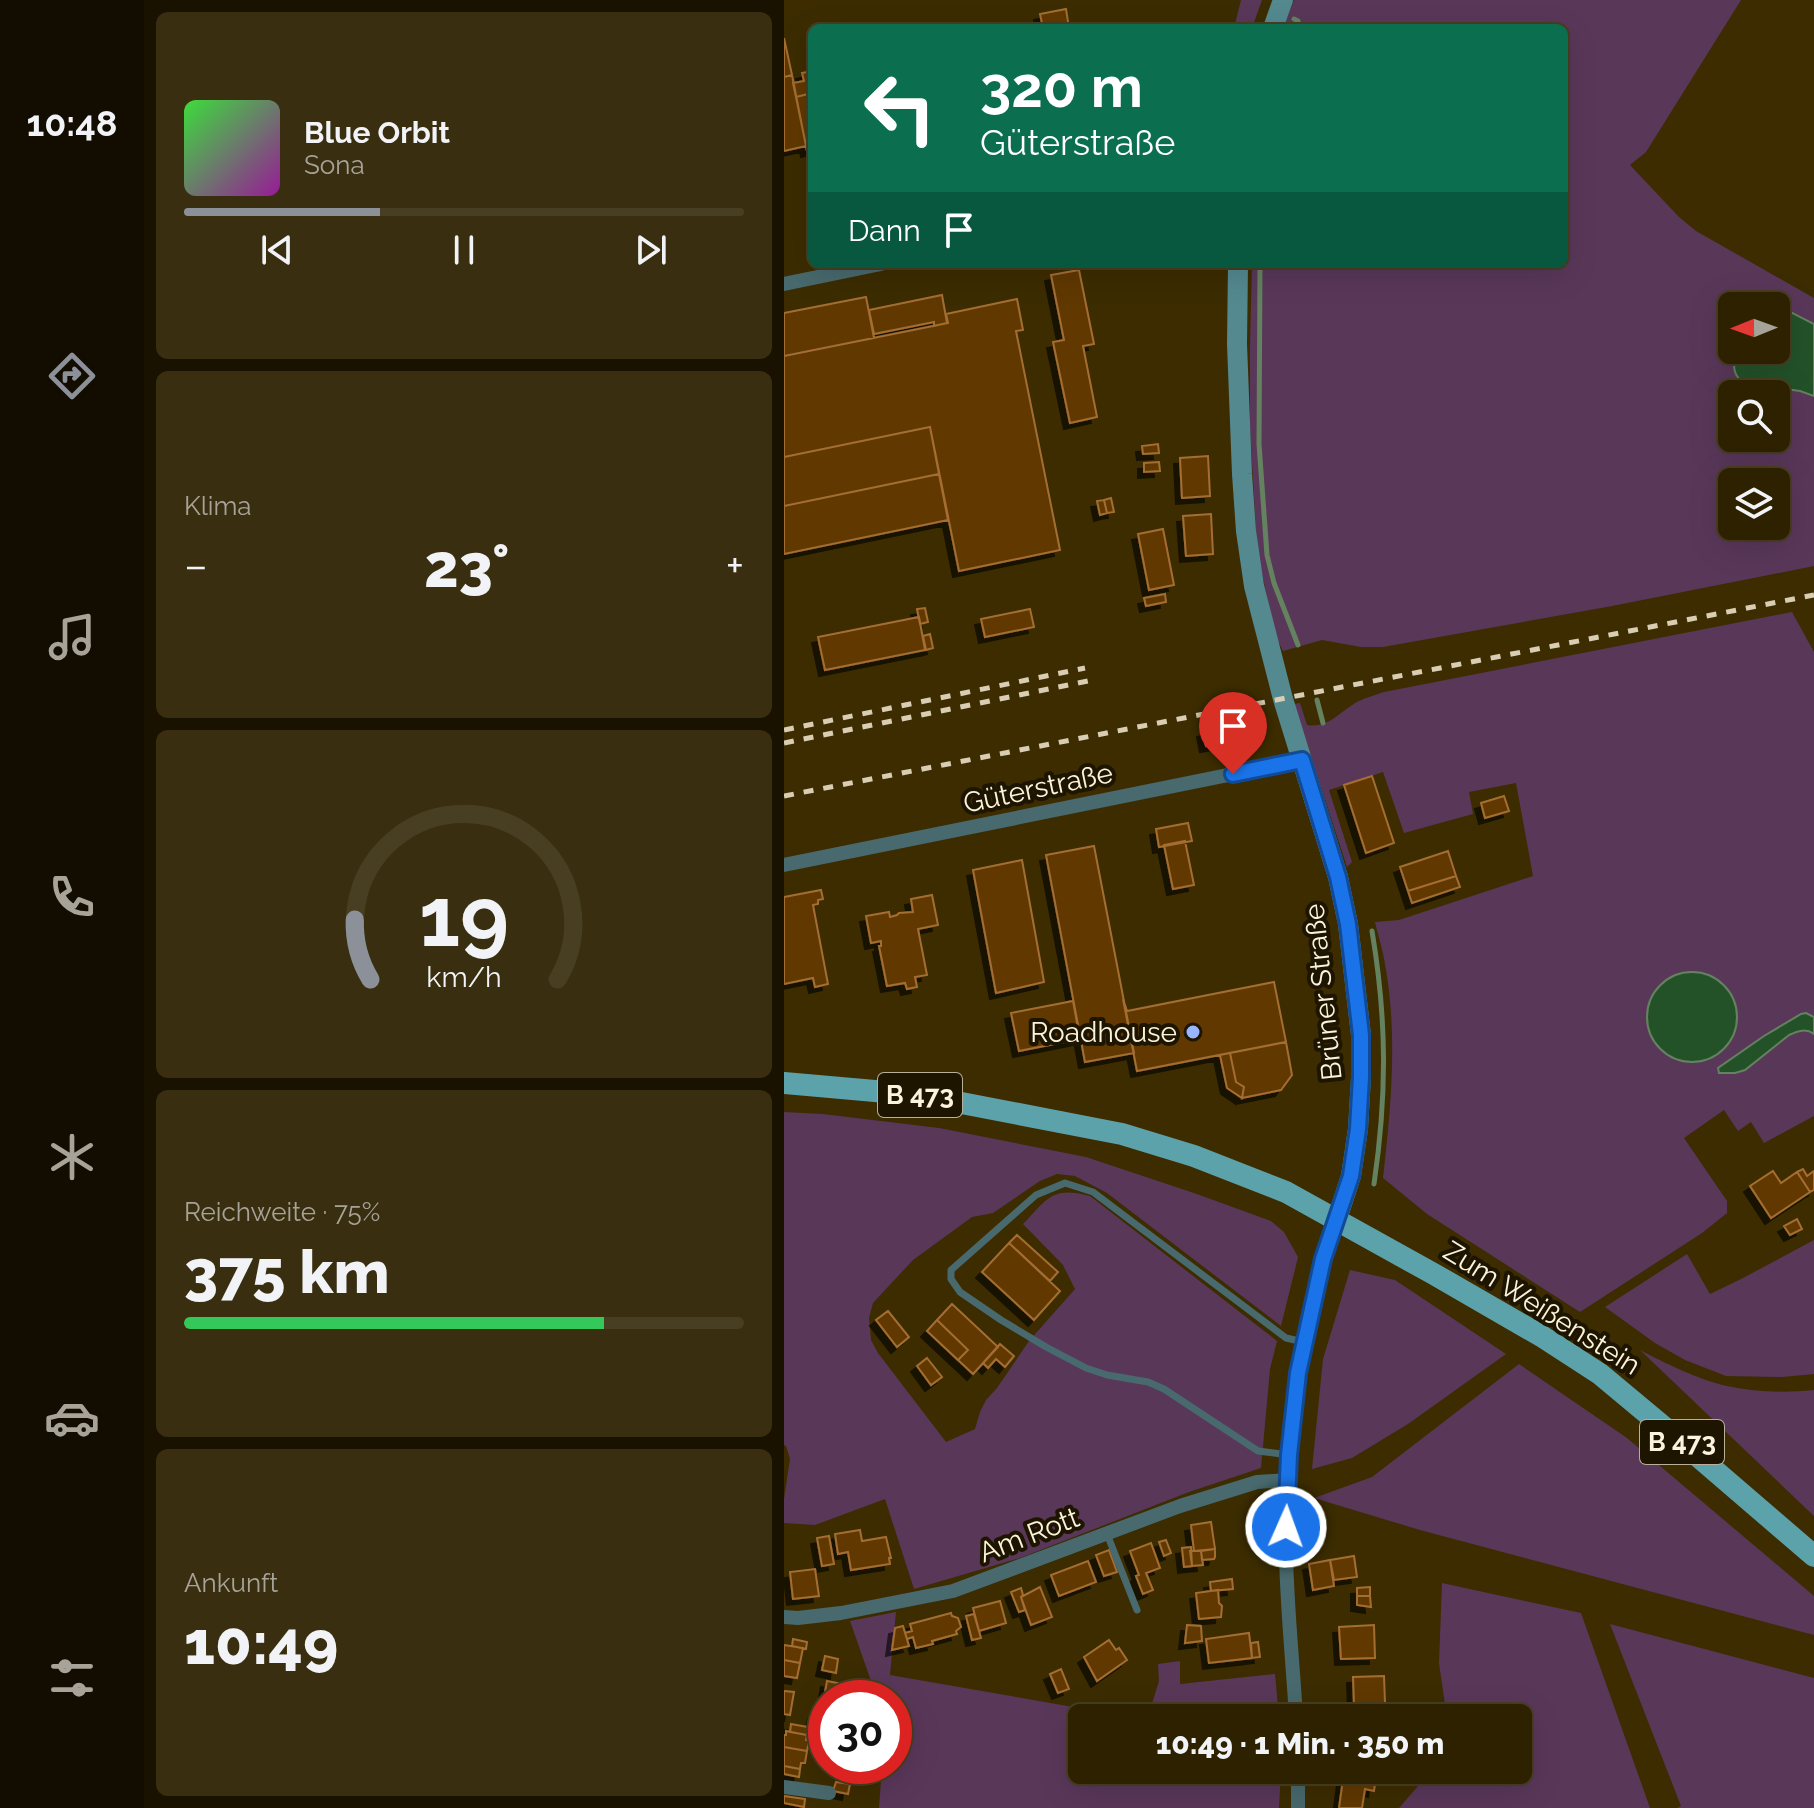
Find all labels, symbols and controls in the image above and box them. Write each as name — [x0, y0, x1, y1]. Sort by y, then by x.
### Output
text: 320 m — [980, 54, 1143, 120]
icon: left — [848, 56, 952, 160]
text: 10:48 — [26, 102, 118, 144]
text: Blue Orbit — [304, 115, 450, 150]
text: Güterstraße — [980, 121, 1175, 163]
text: Sona — [304, 150, 365, 180]
icon: arrive — [937, 208, 981, 252]
text: Dann — [848, 213, 921, 248]
icon: previous — [255, 228, 299, 272]
icon: pause — [442, 228, 486, 272]
icon: next — [629, 228, 673, 272]
north arrow — [1718, 292, 1790, 364]
map controls — [1718, 292, 1790, 540]
icon: directions — [44, 348, 100, 404]
button: search — [1718, 380, 1790, 452]
button: layers — [1718, 468, 1790, 540]
text: Klima — [184, 491, 252, 521]
text: 23° — [424, 531, 510, 601]
text: − — [184, 540, 208, 591]
text: + — [726, 540, 744, 591]
icon: music — [44, 609, 100, 665]
pin — [1199, 692, 1267, 774]
icon: arrive — [1211, 704, 1255, 748]
street label: Güterstraße — [960, 756, 1116, 820]
text: 19 — [419, 868, 509, 965]
icon: phone — [44, 869, 100, 925]
street label: Brüner Straße — [1297, 902, 1349, 1082]
text: km/h — [426, 960, 502, 994]
place label: Roadhouse — [1030, 1016, 1177, 1049]
marker: Roadhouse — [1184, 1023, 1202, 1041]
road number: B 473 — [878, 1073, 962, 1117]
icon: climate — [44, 1129, 100, 1185]
text: Reichweite · 75% — [184, 1197, 380, 1227]
street label: Zum Weißenstein — [1438, 1234, 1646, 1382]
text: 375 km — [184, 1237, 390, 1307]
icon: car — [44, 1390, 100, 1446]
road number: B 473 — [1640, 1420, 1724, 1464]
position arrow — [1244, 1485, 1328, 1569]
street label: Am Rott — [974, 1501, 1084, 1569]
text: Ankunft — [184, 1568, 278, 1598]
text: 10:49 — [184, 1608, 338, 1678]
icon: filters — [44, 1650, 100, 1706]
speed limit sign: 30 — [808, 1680, 912, 1784]
text: 10:49 · 1 Min. · 350 m — [1156, 1726, 1444, 1761]

